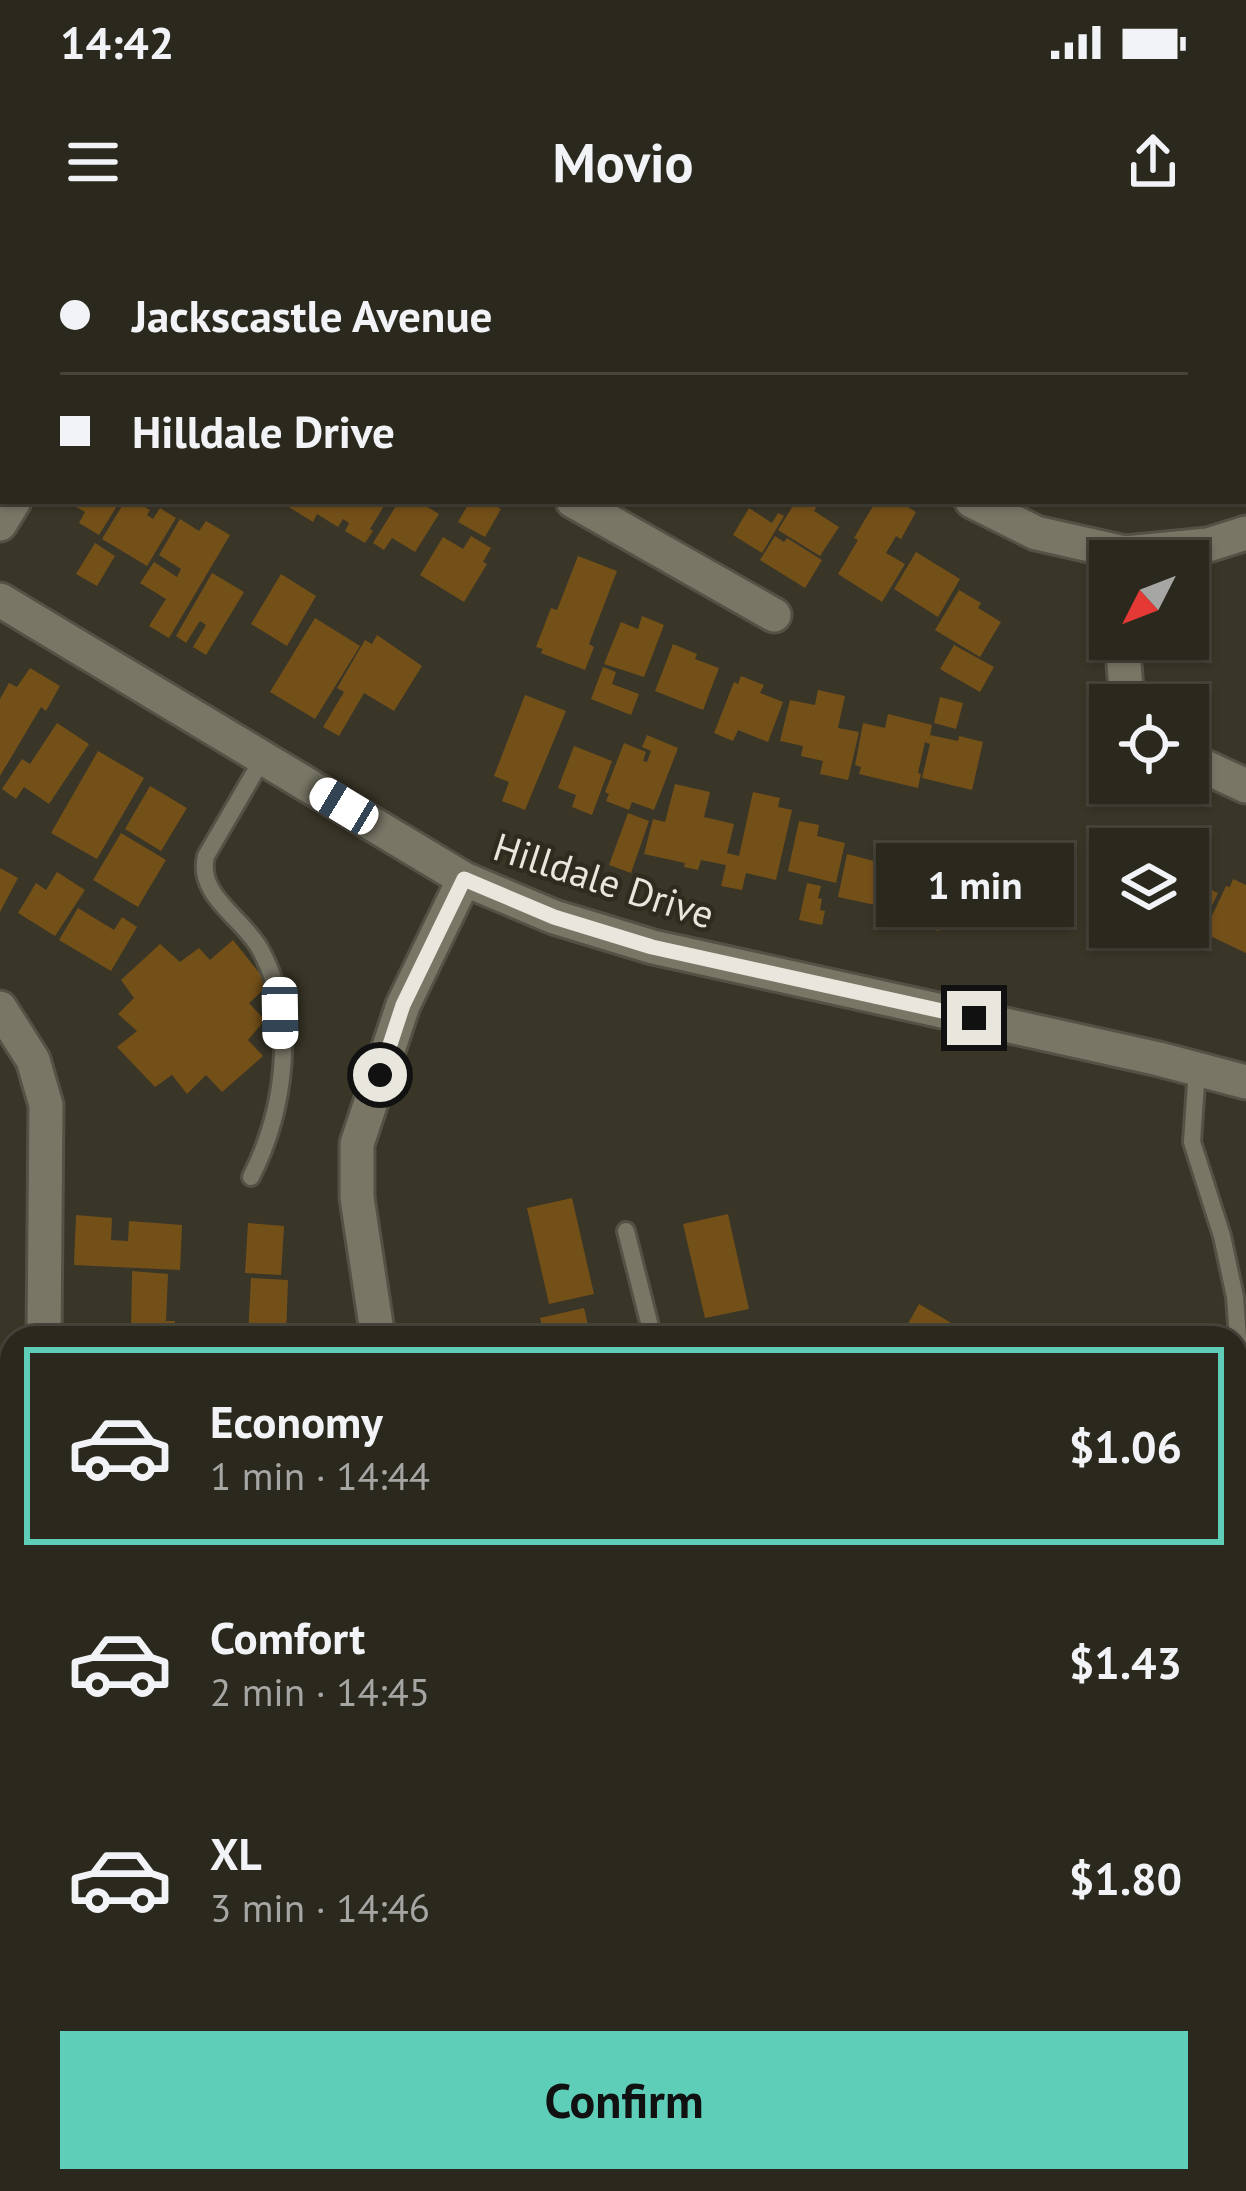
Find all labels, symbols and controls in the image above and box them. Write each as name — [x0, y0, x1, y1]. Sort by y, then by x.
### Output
text: 14:42 — [60, 13, 174, 71]
text: Movio — [553, 127, 693, 197]
icon: menu — [60, 129, 126, 195]
icon: share — [1120, 129, 1186, 195]
text: Jackscastle Avenue — [132, 286, 492, 344]
text: Hilldale Drive — [132, 402, 395, 460]
north arrow — [1089, 540, 1209, 660]
map controls — [1089, 540, 1209, 948]
button: locate — [1089, 684, 1209, 804]
car — [304, 772, 384, 840]
street label: Hilldale Drive — [487, 820, 721, 940]
button: layers — [1089, 828, 1209, 948]
callout: 1 min — [875, 844, 1073, 928]
text: 1 min — [927, 859, 1023, 910]
car — [261, 977, 299, 1049]
route end — [947, 991, 1001, 1045]
route start — [353, 1048, 407, 1102]
icon: car — [66, 1392, 174, 1500]
text: Economy — [210, 1392, 383, 1450]
text: $1.06 — [1069, 1417, 1182, 1475]
text: 1 min · 14:44 — [210, 1450, 430, 1501]
icon: car — [66, 1608, 174, 1716]
text: Comfort — [210, 1608, 365, 1666]
text: $1.43 — [1069, 1633, 1182, 1691]
text: 2 min · 14:45 — [210, 1666, 430, 1717]
icon: car — [66, 1824, 174, 1932]
text: XL — [210, 1824, 262, 1882]
text: $1.80 — [1069, 1849, 1182, 1907]
text: 3 min · 14:46 — [210, 1882, 430, 1933]
button: Confirm — [60, 2031, 1188, 2169]

